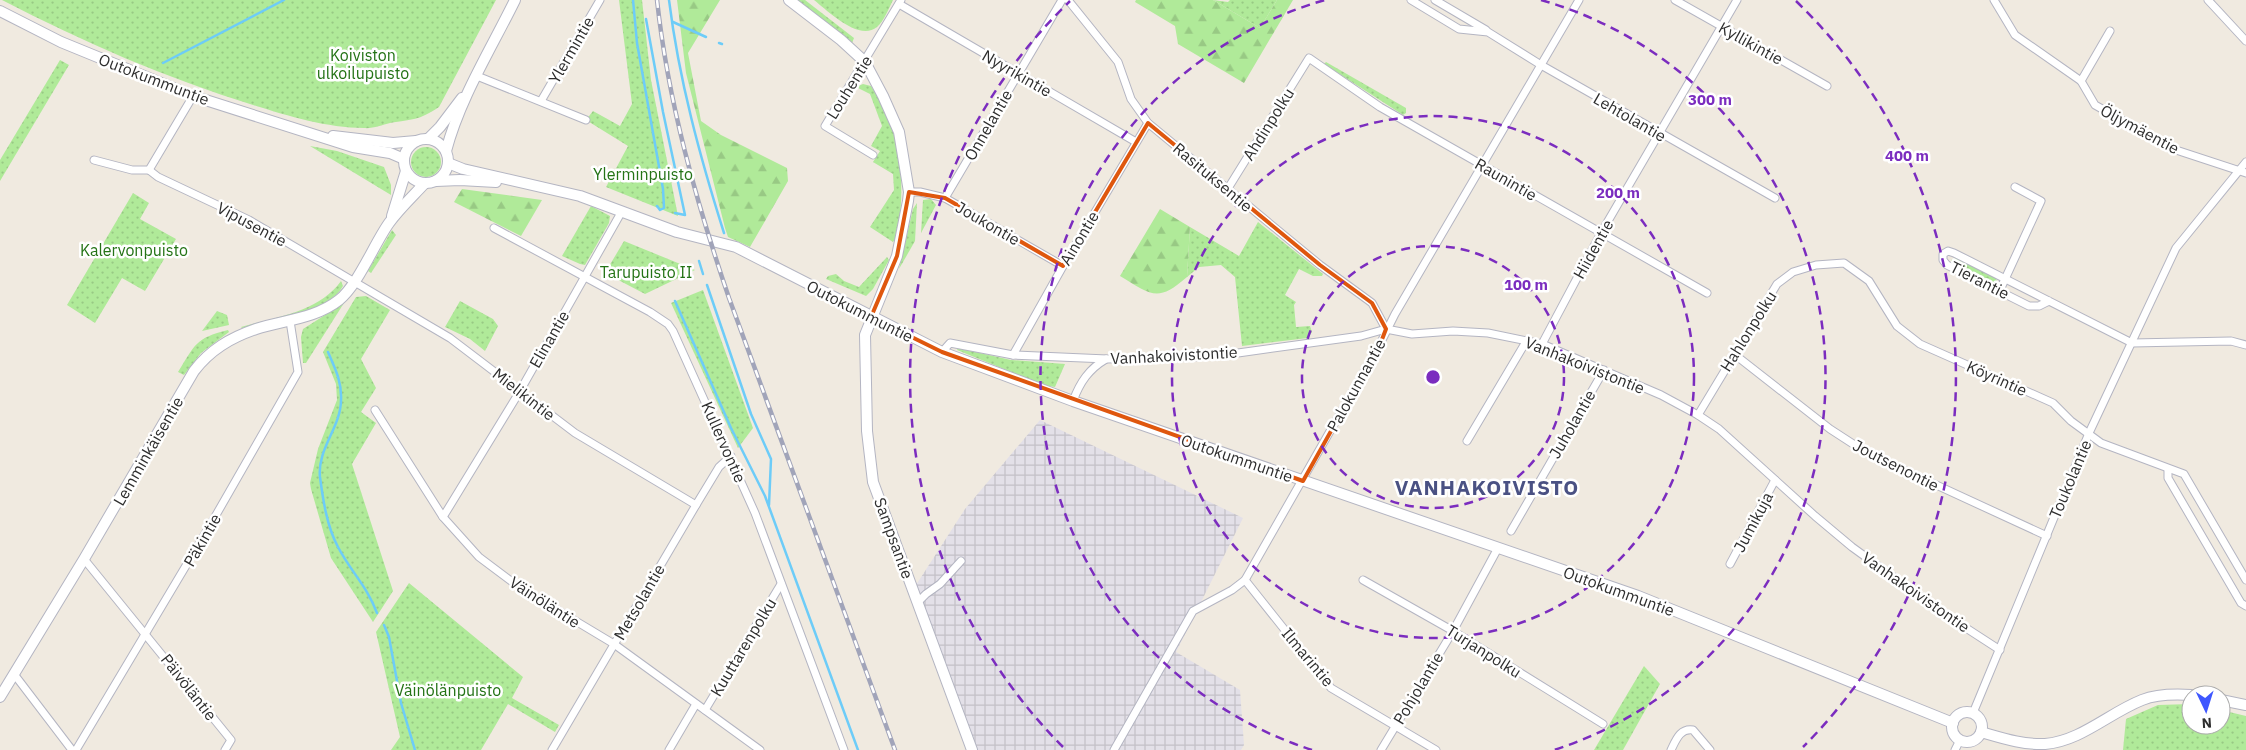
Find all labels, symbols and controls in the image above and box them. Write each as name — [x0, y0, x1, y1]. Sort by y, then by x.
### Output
street label: Ylermintie — [544, 13, 598, 87]
street label: Kyllikintie — [1715, 17, 1787, 69]
park label: Koiviston ulkoilupuisto — [317, 45, 409, 83]
street label: Nyyrikintie — [979, 45, 1056, 101]
street label: Outokummuntie — [96, 49, 212, 109]
street label: Louhentie — [822, 51, 876, 123]
street label: Ahdinpolku — [1238, 84, 1298, 164]
street label: Onnelantie — [960, 86, 1016, 164]
street label: Lehtolantie — [1590, 88, 1670, 146]
text: 300 m — [1688, 90, 1732, 109]
street label: Öljymäentie — [2097, 100, 2183, 158]
street label: Rasituksentie — [1169, 138, 1257, 216]
text: 400 m — [1885, 146, 1929, 165]
street label: Raunintie — [1471, 153, 1541, 205]
park label: Ylerminpuisto — [593, 164, 693, 184]
text: 200 m — [1596, 183, 1640, 202]
street label: Vipusentie — [214, 197, 291, 251]
street label: Joukontie — [952, 197, 1024, 249]
street label: Ainontie — [1055, 207, 1103, 269]
street label: Hiidentie — [1569, 216, 1618, 282]
park label: Kalervonpuisto — [80, 240, 188, 260]
street label: Tierantie — [1947, 257, 2013, 303]
park label: Tarupuisto II — [600, 262, 692, 282]
text: 100 m — [1504, 275, 1548, 294]
street label: Outokummuntie — [803, 276, 917, 347]
street label: Hahlonpolku — [1715, 287, 1781, 375]
street label: Elinantie — [525, 307, 573, 371]
street label: Vanhakoivistontie — [1522, 332, 1648, 398]
street label: Palokunnantie — [1322, 335, 1390, 435]
street label: Vanhakoivistontie — [1110, 342, 1238, 368]
street label: Köyrintie — [1964, 356, 2030, 400]
street label: Mielikintie — [489, 363, 559, 425]
centre of rings — [1424, 368, 1442, 386]
street label: Juholantie — [1544, 386, 1600, 462]
street label: Lemminkäisentie — [109, 393, 187, 509]
street label: Kullervontie — [697, 398, 751, 486]
street label: Outokummuntie — [1179, 430, 1296, 487]
street label: Joutsenontie — [1850, 435, 1943, 495]
street label: Toukolantie — [2044, 436, 2096, 521]
district label: VANHAKOIVISTO — [1395, 473, 1579, 501]
street label: Jumikuja — [1729, 488, 1777, 555]
street label: Sampsantie — [870, 495, 918, 582]
street label: Päkintie — [179, 510, 225, 570]
street label: Vanhakoivistontie — [1858, 547, 1974, 637]
street label: Metsolantie — [609, 560, 669, 644]
street label: Outokummuntie — [1561, 562, 1677, 620]
street label: Väinöläntie — [506, 572, 584, 632]
street label: Kuuttarenpolku — [706, 594, 780, 700]
street label: Turjanpolku — [1443, 620, 1525, 682]
street label: Ilmarintie — [1278, 624, 1338, 691]
street label: Pohjolantie — [1389, 648, 1447, 728]
street label: Päivöläntie — [157, 650, 221, 725]
park label: Väinölänpuisto — [395, 680, 501, 700]
north arrow — [2181, 685, 2231, 735]
text: N — [2201, 714, 2213, 732]

